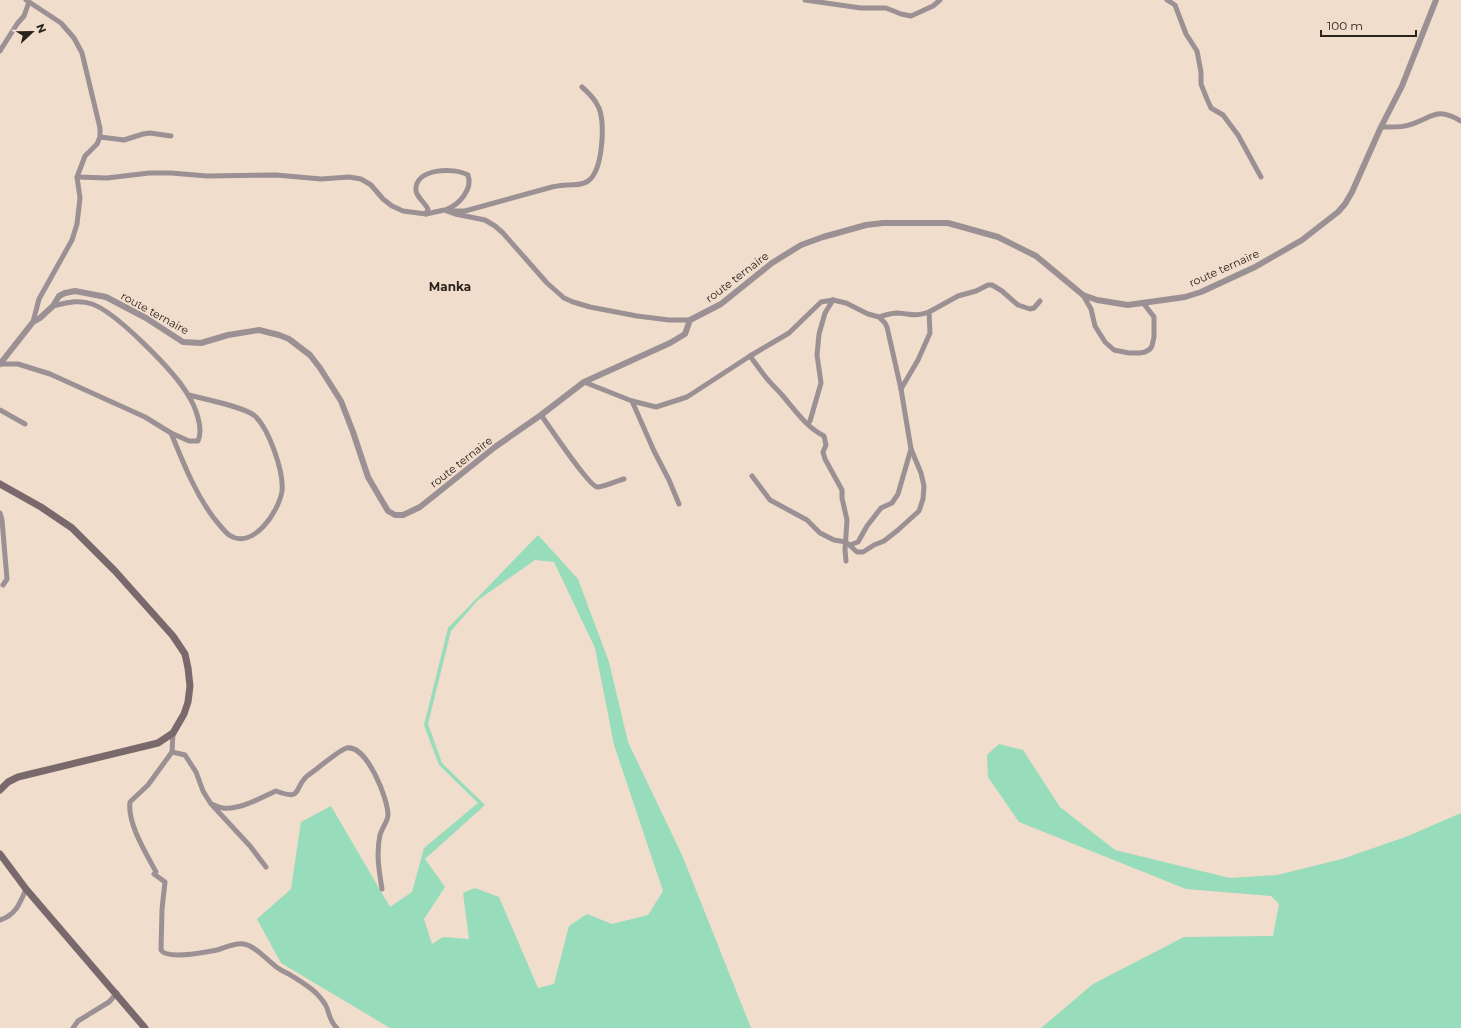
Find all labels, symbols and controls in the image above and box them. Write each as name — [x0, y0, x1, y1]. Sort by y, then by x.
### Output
north arrow — [12, 12, 52, 52]
scale bar — [1321, 12, 1416, 38]
text: 100 m — [1327, 18, 1363, 33]
text: N — [33, 22, 49, 35]
street label: route ternaire — [1187, 246, 1262, 290]
street label: route ternaire — [703, 249, 772, 305]
district label: Manka — [429, 279, 471, 294]
street label: route ternaire — [119, 289, 192, 338]
street label: route ternaire — [427, 433, 495, 491]

